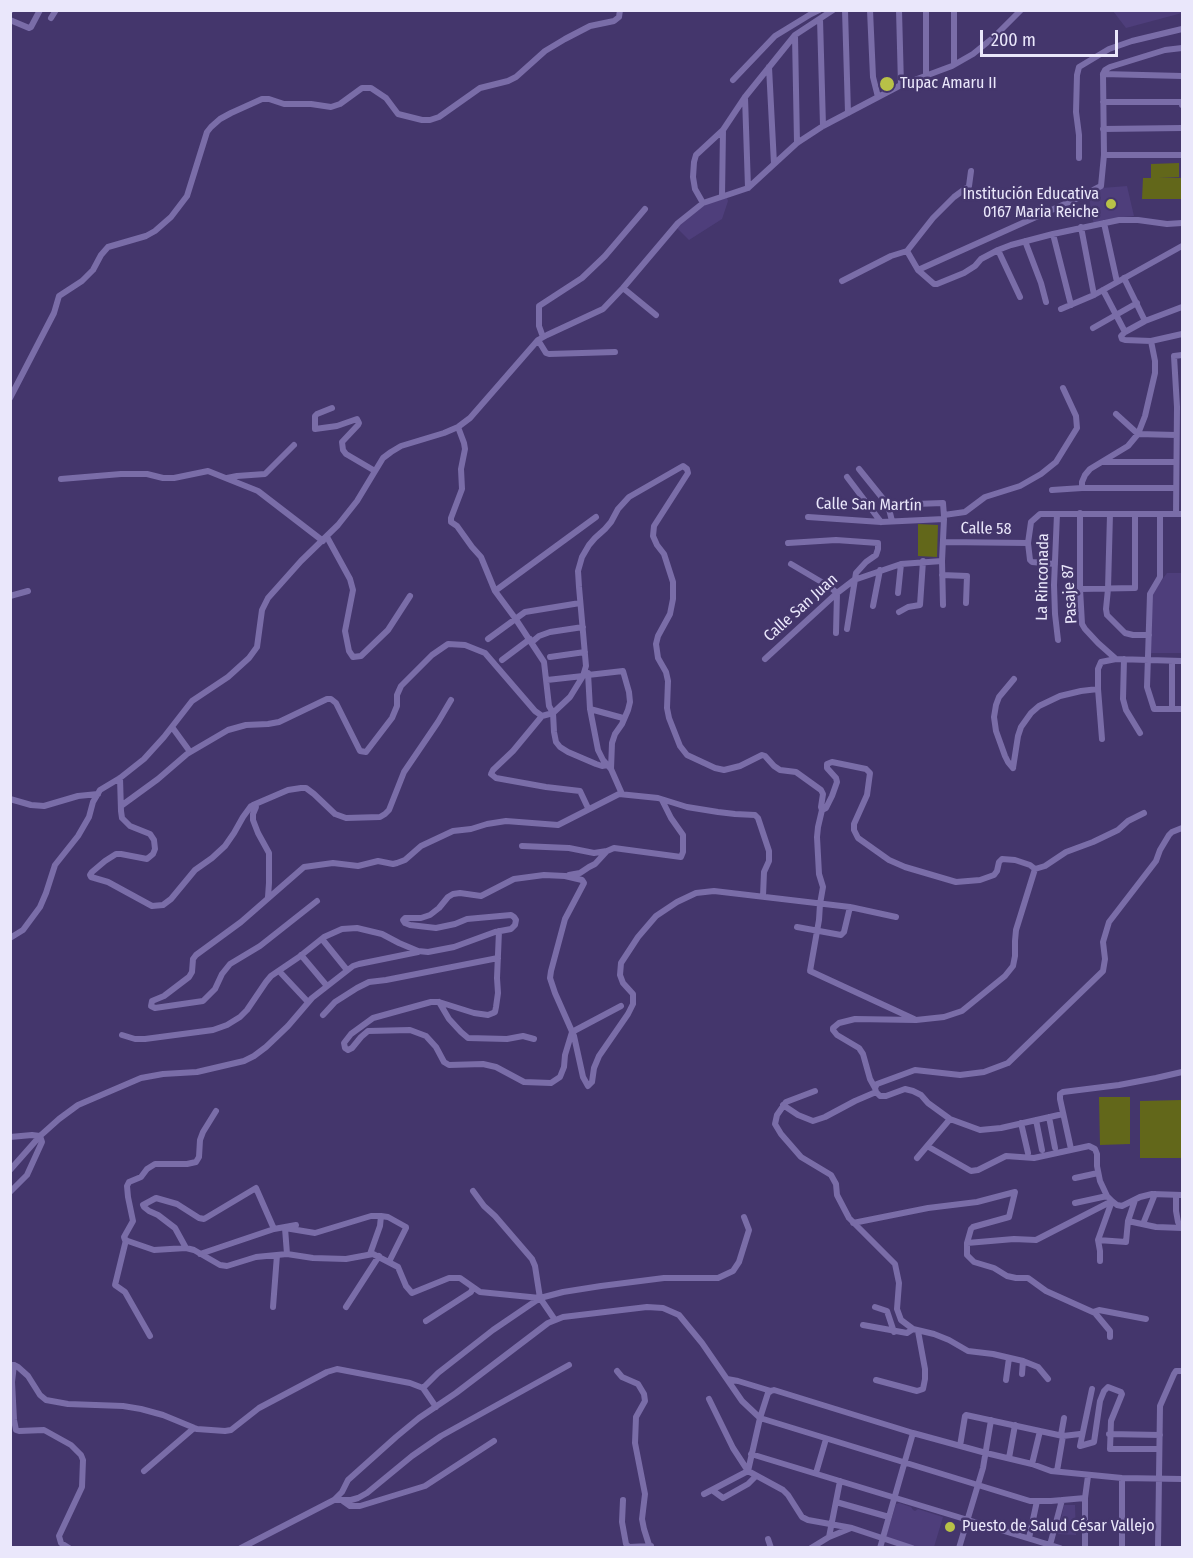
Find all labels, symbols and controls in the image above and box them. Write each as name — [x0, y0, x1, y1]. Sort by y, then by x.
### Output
scale bar — [983, 18, 1121, 56]
text: 200 m — [991, 29, 1036, 51]
place label: Tupac Amaru II — [900, 74, 997, 94]
marker: Tupac Amaru II — [878, 75, 896, 93]
place label: Institución Educativa 0167 Maria Reiche — [963, 185, 1099, 223]
marker: Institución Educativa 0167 Maria Reiche — [1104, 197, 1118, 211]
street label: Calle San Martín — [816, 494, 922, 516]
street label: Calle 58 — [960, 519, 1012, 539]
street label: La Rinconada — [1033, 533, 1053, 621]
street label: Pasaje 87 — [1058, 564, 1082, 624]
street label: Calle San Juan — [760, 570, 842, 646]
place label: Puesto de Salud César Vallejo — [962, 1517, 1155, 1537]
marker: Puesto de Salud César Vallejo — [943, 1520, 957, 1534]

